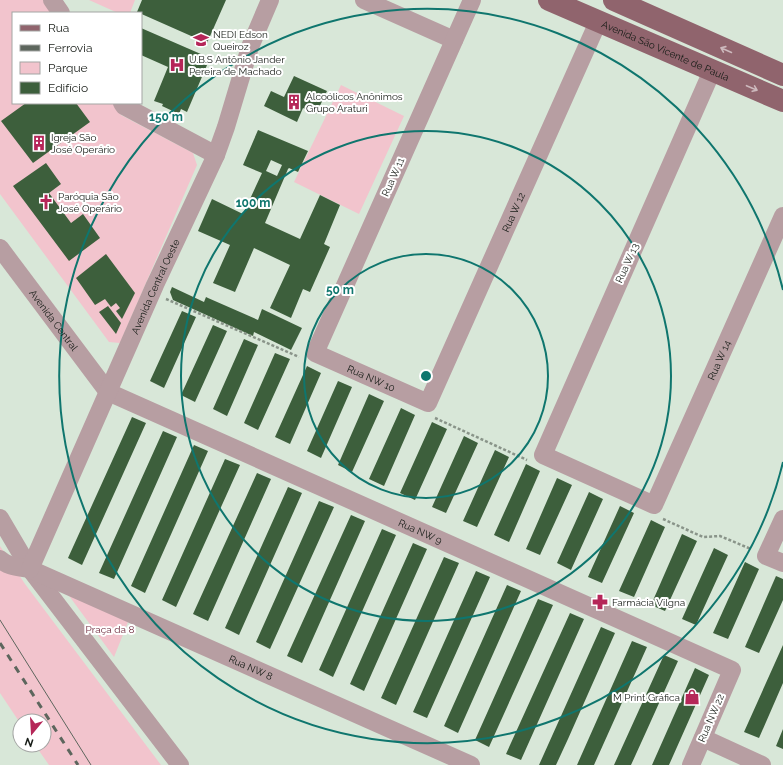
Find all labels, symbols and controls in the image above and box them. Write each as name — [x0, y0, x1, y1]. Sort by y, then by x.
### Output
legend — [12, 12, 142, 104]
street label: Avenida São Vicente de Paula — [600, 18, 731, 83]
text: Rua — [48, 21, 69, 35]
place label: NEDI Edson Queiroz — [213, 29, 268, 52]
school or university icon: NEDI Edson Queiroz — [192, 31, 210, 49]
text: Ferrovia — [48, 41, 92, 55]
one-way arrow — [720, 46, 732, 53]
place label: U.B.S Antônio Jander Pereira de Machado — [189, 54, 285, 77]
hospital icon: U.B.S Antônio Jander Pereira de Machado — [168, 56, 186, 74]
text: Parque — [48, 61, 88, 75]
text: Edifício — [48, 81, 88, 95]
one-way arrow — [745, 85, 757, 92]
place label: Alcoólicos Anônimos Grupo Araturi — [306, 91, 403, 114]
building icon: Alcoólicos Anônimos Grupo Araturi — [285, 93, 303, 111]
text: 150 m — [149, 110, 183, 124]
place label: Igreja São José Operário — [51, 132, 115, 155]
building icon: Igreja São José Operário — [30, 134, 48, 152]
street label: Rua W 11 — [380, 155, 407, 198]
place label: Paróquia São José Operário — [58, 191, 122, 214]
street label: Rua W 12 — [500, 191, 527, 234]
church icon: Paróquia São José Operário — [37, 193, 55, 211]
text: 100 m — [236, 196, 270, 210]
street label: Avenida Central Oeste — [129, 237, 181, 336]
street label: Rua W 13 — [613, 241, 641, 285]
text: 50 m — [326, 283, 354, 297]
street label: Avenida Central — [28, 287, 81, 353]
street label: Rua W 14 — [705, 338, 733, 382]
street label: Rua NW 10 — [346, 363, 397, 393]
centre of rings — [419, 369, 433, 383]
street label: Rua NW 9 — [397, 517, 444, 546]
pharmacy icon: Farmácia Vilgna — [591, 593, 609, 611]
place label: Farmácia Vilgna — [612, 597, 685, 608]
park label: Praça da 8 — [86, 624, 134, 635]
street label: Rua NW 8 — [227, 653, 275, 682]
shop icon: M Print Gráfica — [683, 688, 701, 706]
place label: M Print Gráfica — [613, 692, 680, 703]
street label: Rua NW 22 — [696, 692, 726, 744]
north arrow — [12, 713, 52, 753]
text: N — [23, 735, 35, 750]

